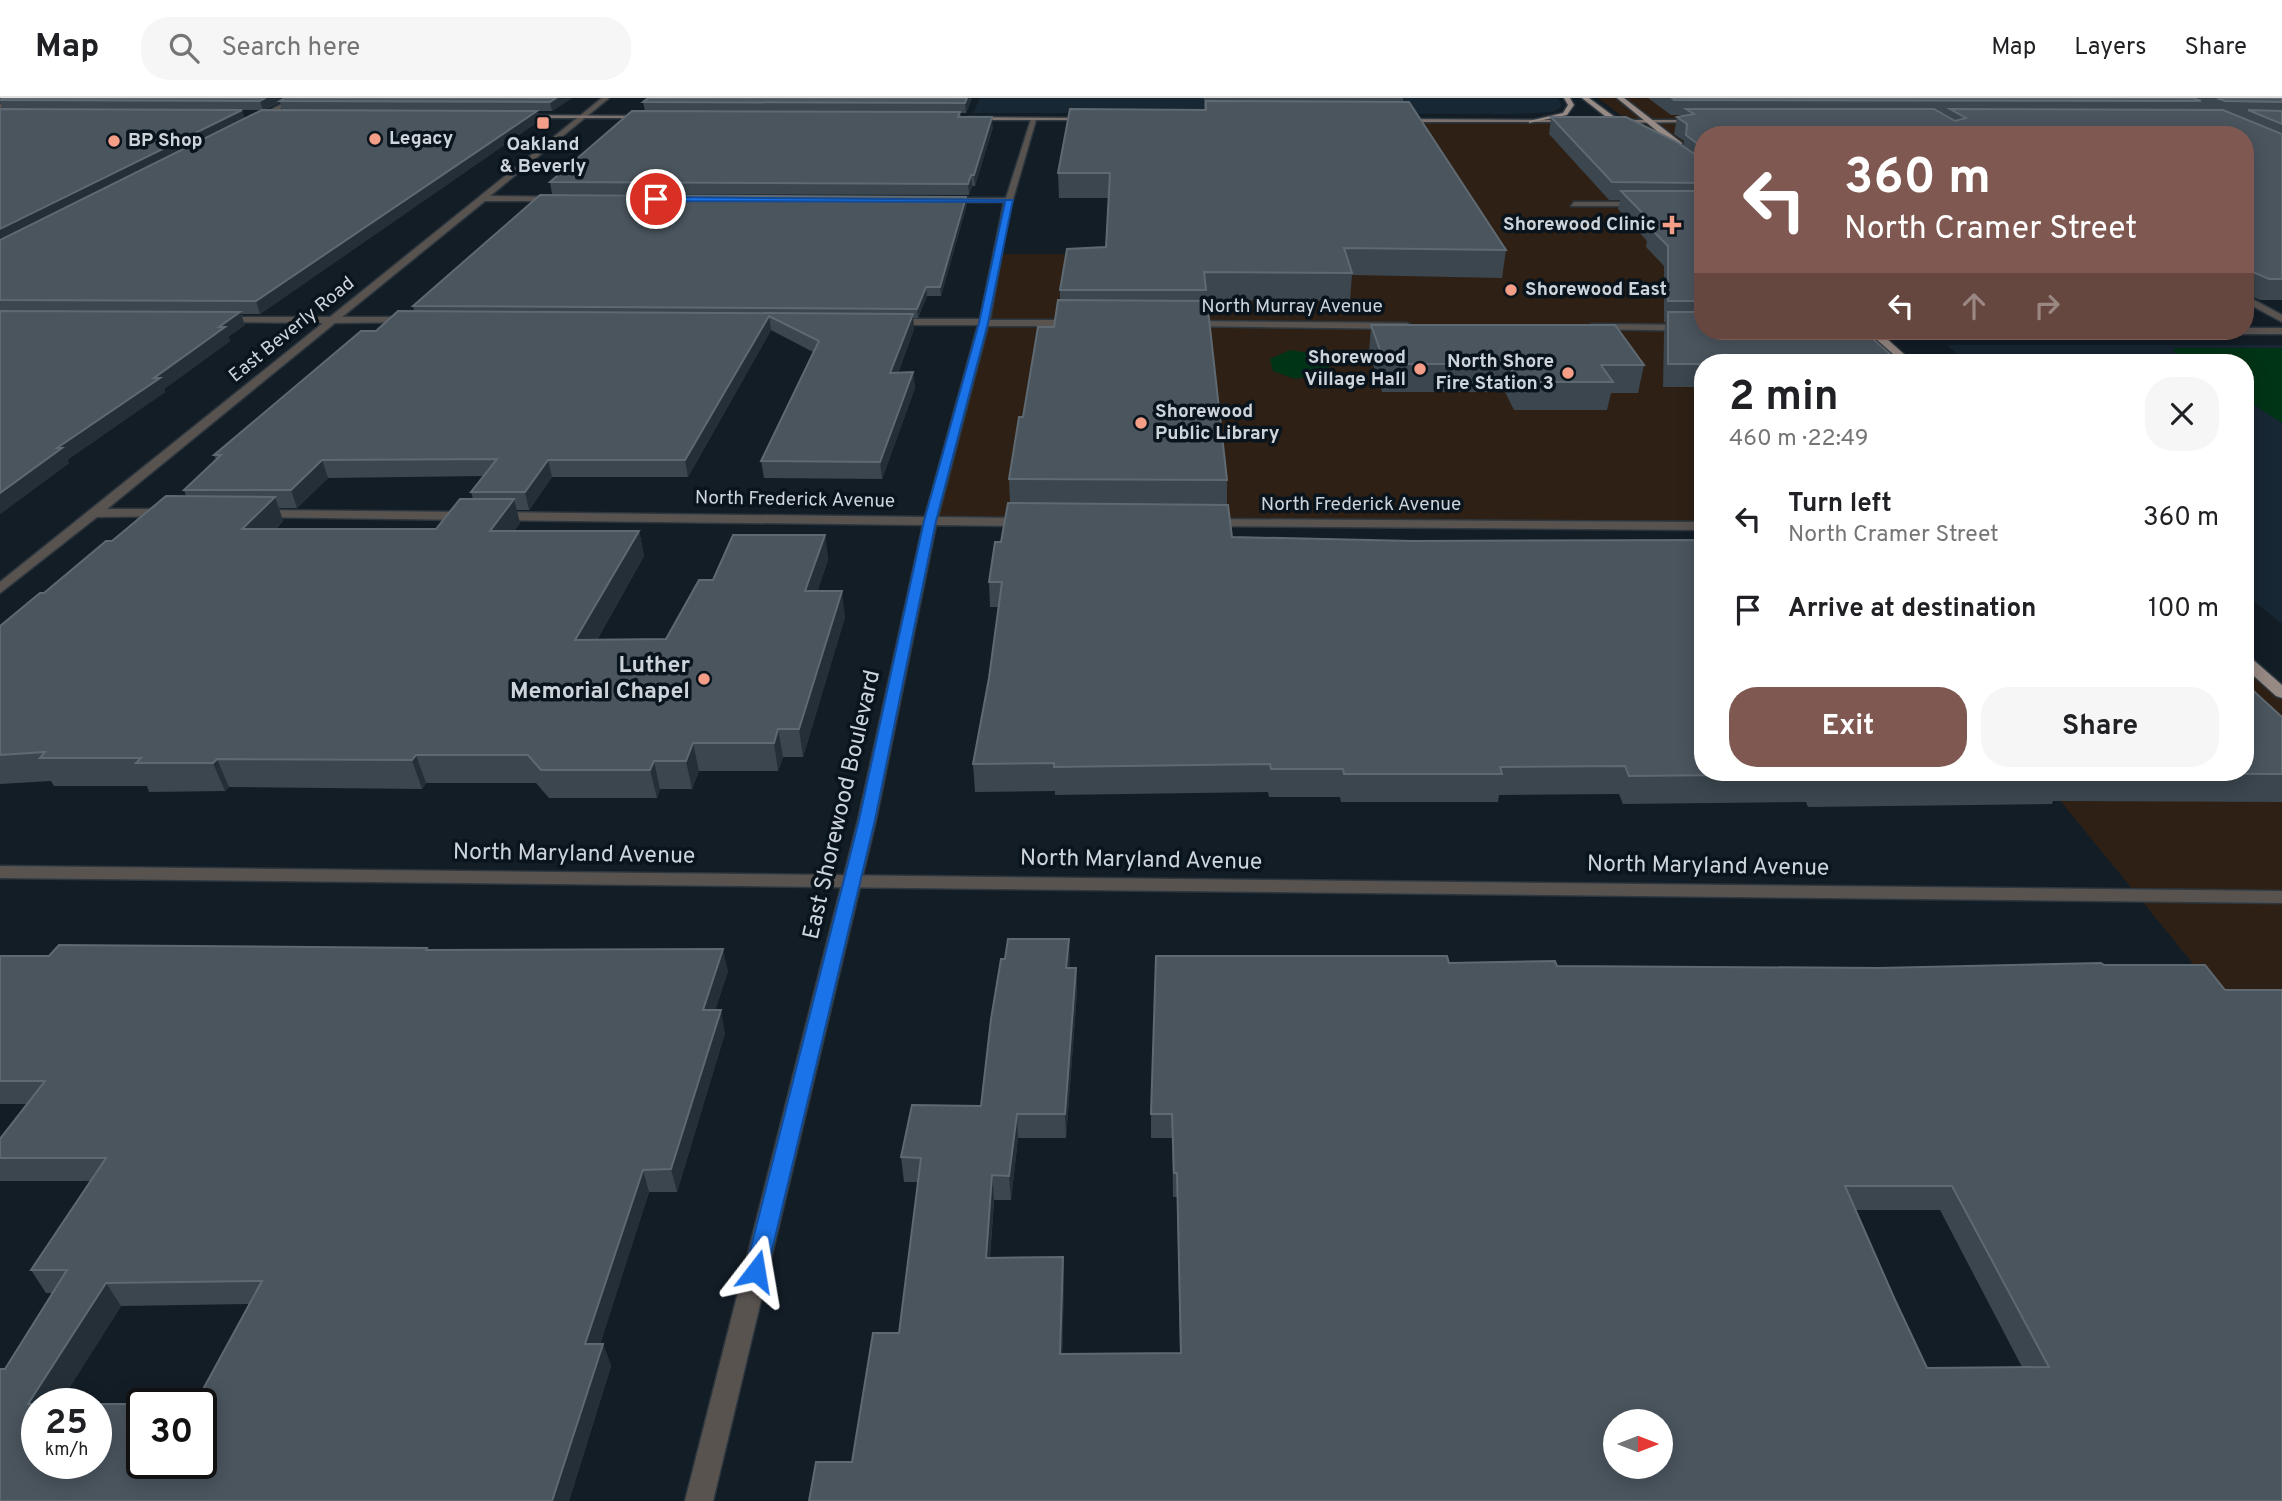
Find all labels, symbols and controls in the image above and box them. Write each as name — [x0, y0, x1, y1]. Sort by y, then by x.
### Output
search box — [141, 17, 631, 80]
text: Map — [35, 27, 99, 69]
icon: search — [165, 29, 203, 67]
text: Search here — [221, 32, 360, 65]
text: Map — [1991, 33, 2036, 63]
text: Layers — [2074, 33, 2146, 63]
text: Share — [2184, 33, 2247, 63]
marker: Oakland & Beverly — [535, 115, 551, 131]
place label: Legacy — [389, 127, 453, 151]
place label: BP Shop — [128, 129, 202, 153]
marker: Legacy — [367, 131, 383, 147]
marker: BP Shop — [106, 133, 122, 149]
place label: Oakland & Beverly — [500, 133, 587, 179]
text: 360 m — [1844, 149, 1991, 211]
icon: left — [1729, 154, 1820, 245]
pin — [626, 169, 686, 229]
icon: arrive — [637, 180, 675, 218]
text: North Cramer Street — [1844, 210, 2137, 250]
place label: Shorewood Clinic — [1503, 213, 1656, 237]
marker: Shorewood Clinic — [1662, 215, 1682, 235]
street label: East Beverly Road — [224, 272, 360, 388]
place label: Shorewood East — [1525, 278, 1667, 302]
marker: Shorewood East — [1503, 282, 1519, 298]
icon: left — [1882, 287, 1920, 325]
icon: ahead — [1955, 287, 1993, 325]
icon: right — [2028, 287, 2066, 325]
street label: North Murray Avenue — [1201, 295, 1383, 319]
place label: Shorewood Village Hall — [1304, 346, 1406, 392]
place label: North Shore Fire Station 3 — [1435, 350, 1554, 396]
marker: Shorewood Village Hall — [1412, 361, 1428, 377]
marker: North Shore Fire Station 3 — [1560, 365, 1576, 381]
text: 2 min — [1729, 372, 1839, 425]
button: close — [2145, 377, 2219, 451]
place label: Shorewood Public Library — [1155, 400, 1280, 446]
marker: Shorewood Public Library — [1133, 415, 1149, 431]
text: 460 m · 22:49 — [1729, 425, 1868, 454]
street label: North Frederick Avenue — [695, 486, 895, 514]
text: Turn left — [1788, 488, 1892, 521]
street label: North Frederick Avenue — [1261, 493, 1461, 517]
icon: left — [1729, 500, 1767, 538]
text: 360 m — [2143, 502, 2219, 535]
text: North Cramer Street — [1788, 521, 1999, 550]
icon: arrive — [1729, 591, 1767, 629]
text: Arrive at destination — [1788, 593, 2036, 626]
text: 100 m — [2148, 593, 2219, 626]
place label: Luther Memorial Chapel — [510, 652, 690, 707]
street label: East Shorewood Boulevard — [798, 667, 888, 943]
marker: Luther Memorial Chapel — [696, 671, 712, 687]
button: Exit — [1729, 687, 1967, 767]
button: Share — [1981, 687, 2219, 767]
street label: North Maryland Avenue — [453, 838, 695, 872]
street label: North Maryland Avenue — [1020, 844, 1262, 878]
street label: North Maryland Avenue — [1587, 850, 1829, 884]
position arrow — [719, 1234, 793, 1308]
speed limit sign: 30 — [126, 1388, 217, 1479]
text: 25 — [45, 1402, 88, 1446]
north arrow — [1603, 1409, 1673, 1479]
map controls — [1603, 1409, 1673, 1479]
text: km/h — [45, 1439, 88, 1462]

